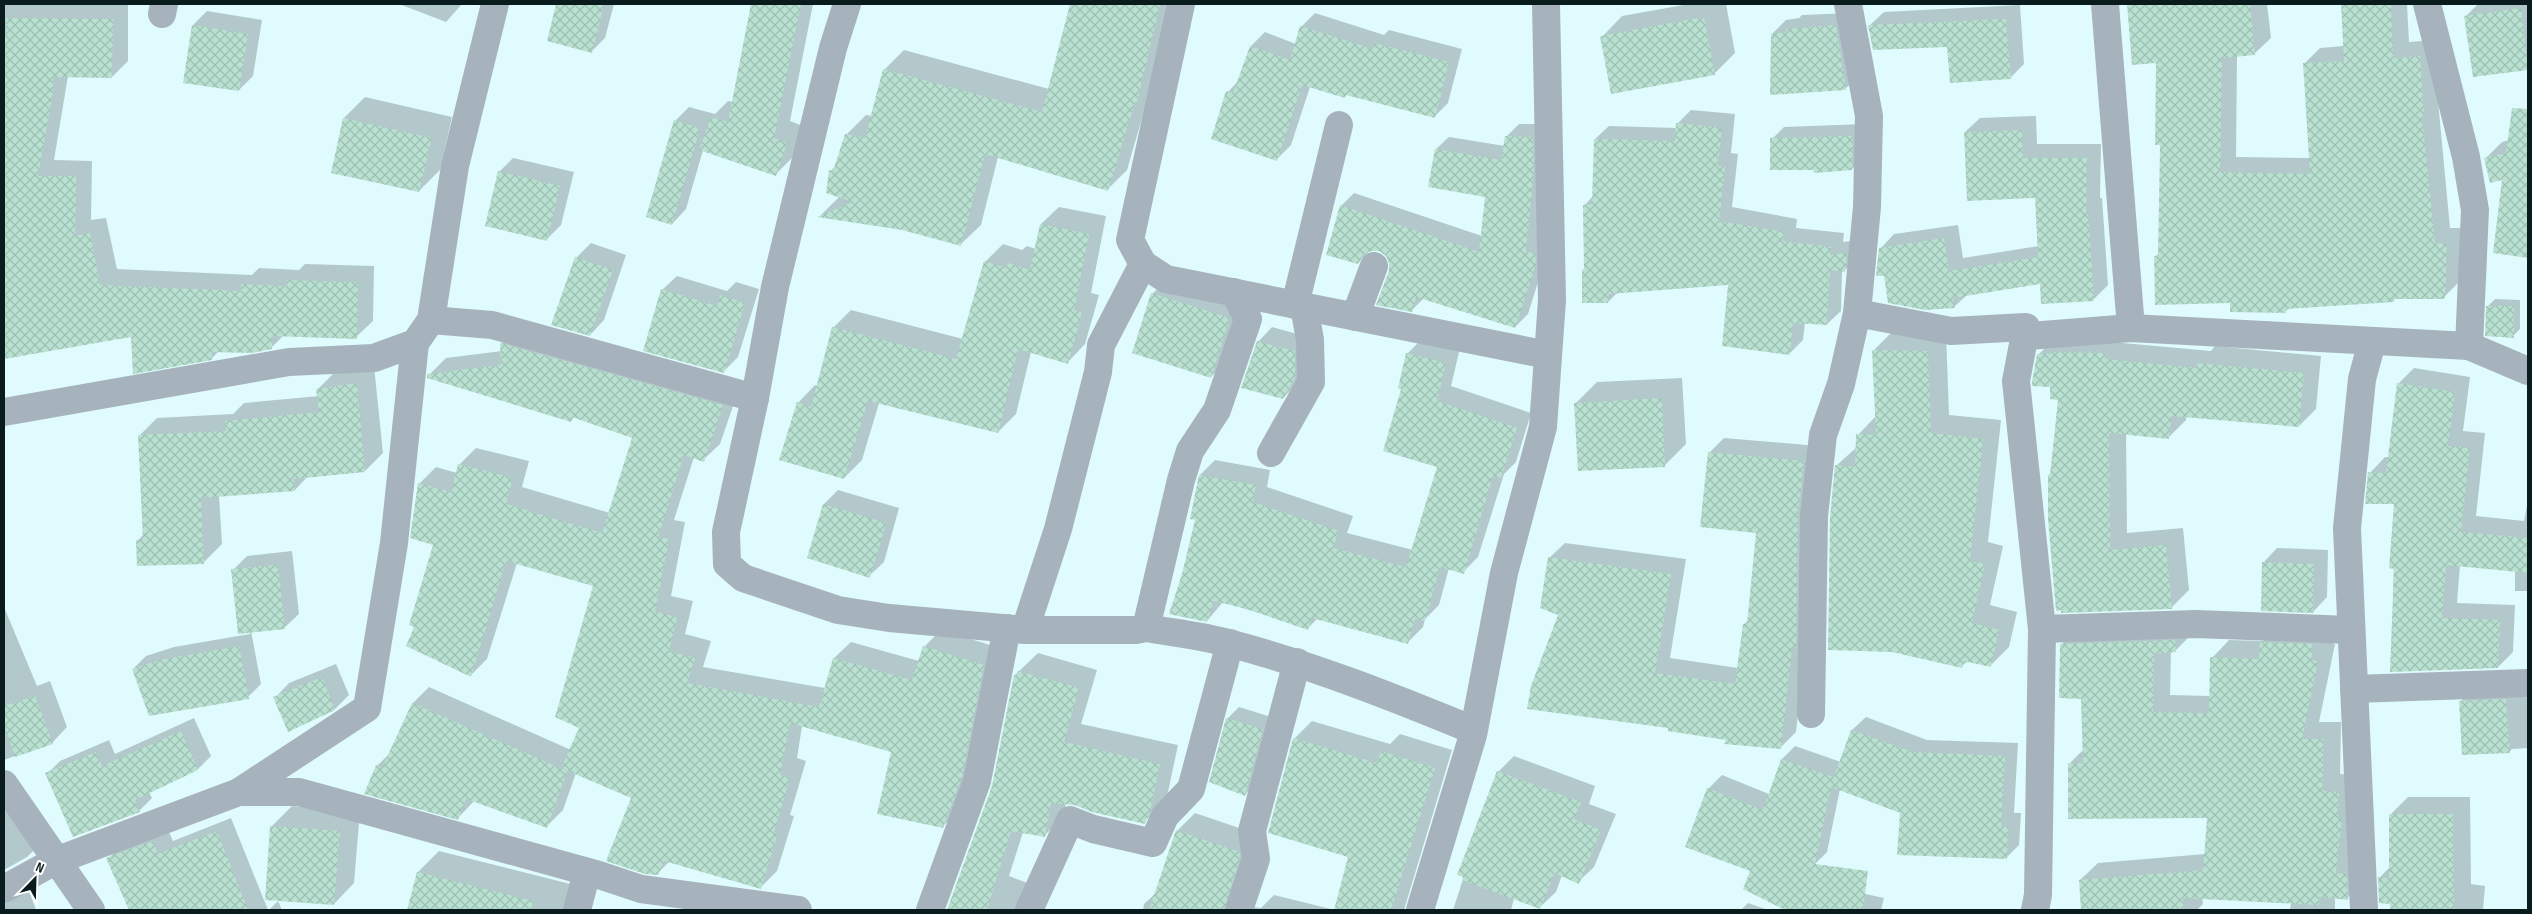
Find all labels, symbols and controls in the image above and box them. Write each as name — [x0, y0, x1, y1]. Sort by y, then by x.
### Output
north arrow — [10, 854, 60, 904]
text: N — [33, 858, 47, 877]

